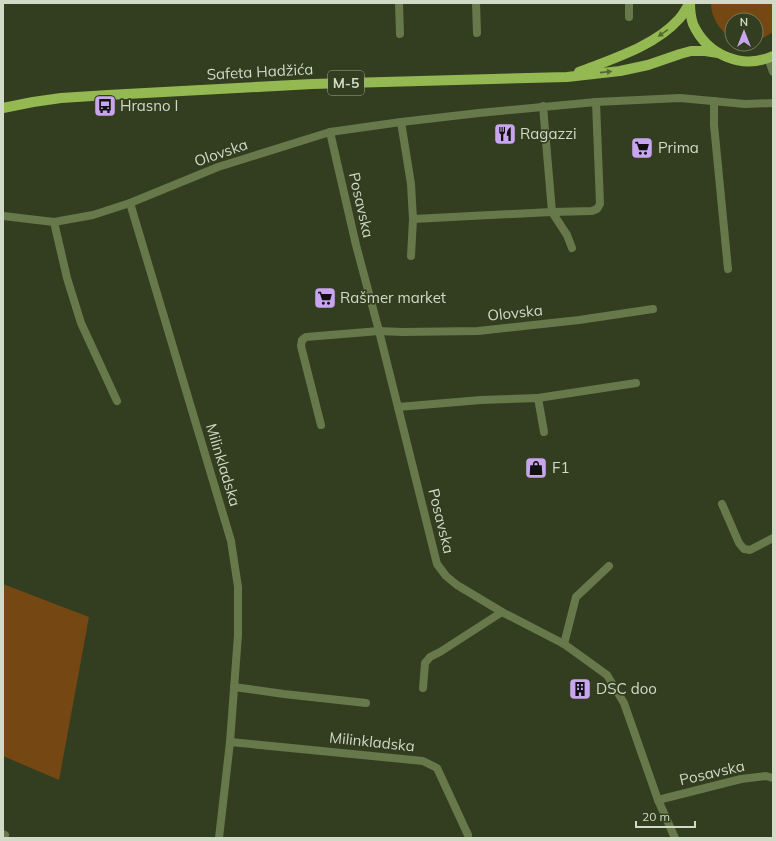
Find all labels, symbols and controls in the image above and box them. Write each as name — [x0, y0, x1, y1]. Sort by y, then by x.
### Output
north arrow — [724, 12, 764, 52]
text: N — [740, 15, 748, 29]
one-way arrow — [658, 29, 669, 37]
street label: Safeta Hadžića — [206, 59, 314, 84]
one-way arrow — [600, 69, 612, 76]
road number: M-5 — [328, 71, 364, 95]
bus stop icon: Hrasno I — [92, 93, 118, 119]
place label: Hrasno I — [120, 96, 178, 115]
restaurant icon: Ragazzi — [492, 121, 518, 147]
place label: Ragazzi — [520, 124, 577, 143]
street label: Olovska — [191, 135, 250, 171]
supermarket icon: Prima — [629, 135, 655, 161]
place label: Prima — [658, 138, 699, 157]
street label: Posavska — [345, 170, 378, 239]
supermarket icon: Rašmer market — [312, 285, 338, 311]
place label: Rašmer market — [340, 288, 446, 307]
street label: Olovska — [486, 300, 544, 325]
street label: Milinkladska — [202, 421, 245, 509]
shop icon: F1 — [523, 455, 549, 481]
place label: F1 — [552, 458, 569, 477]
street label: Posavska — [424, 486, 459, 555]
building icon: DSC doo — [567, 676, 593, 702]
place label: DSC doo — [596, 679, 657, 698]
street label: Milinkladska — [328, 728, 416, 755]
street label: Posavska — [677, 756, 746, 789]
scale bar — [636, 803, 695, 829]
text: 20 m — [642, 809, 670, 824]

